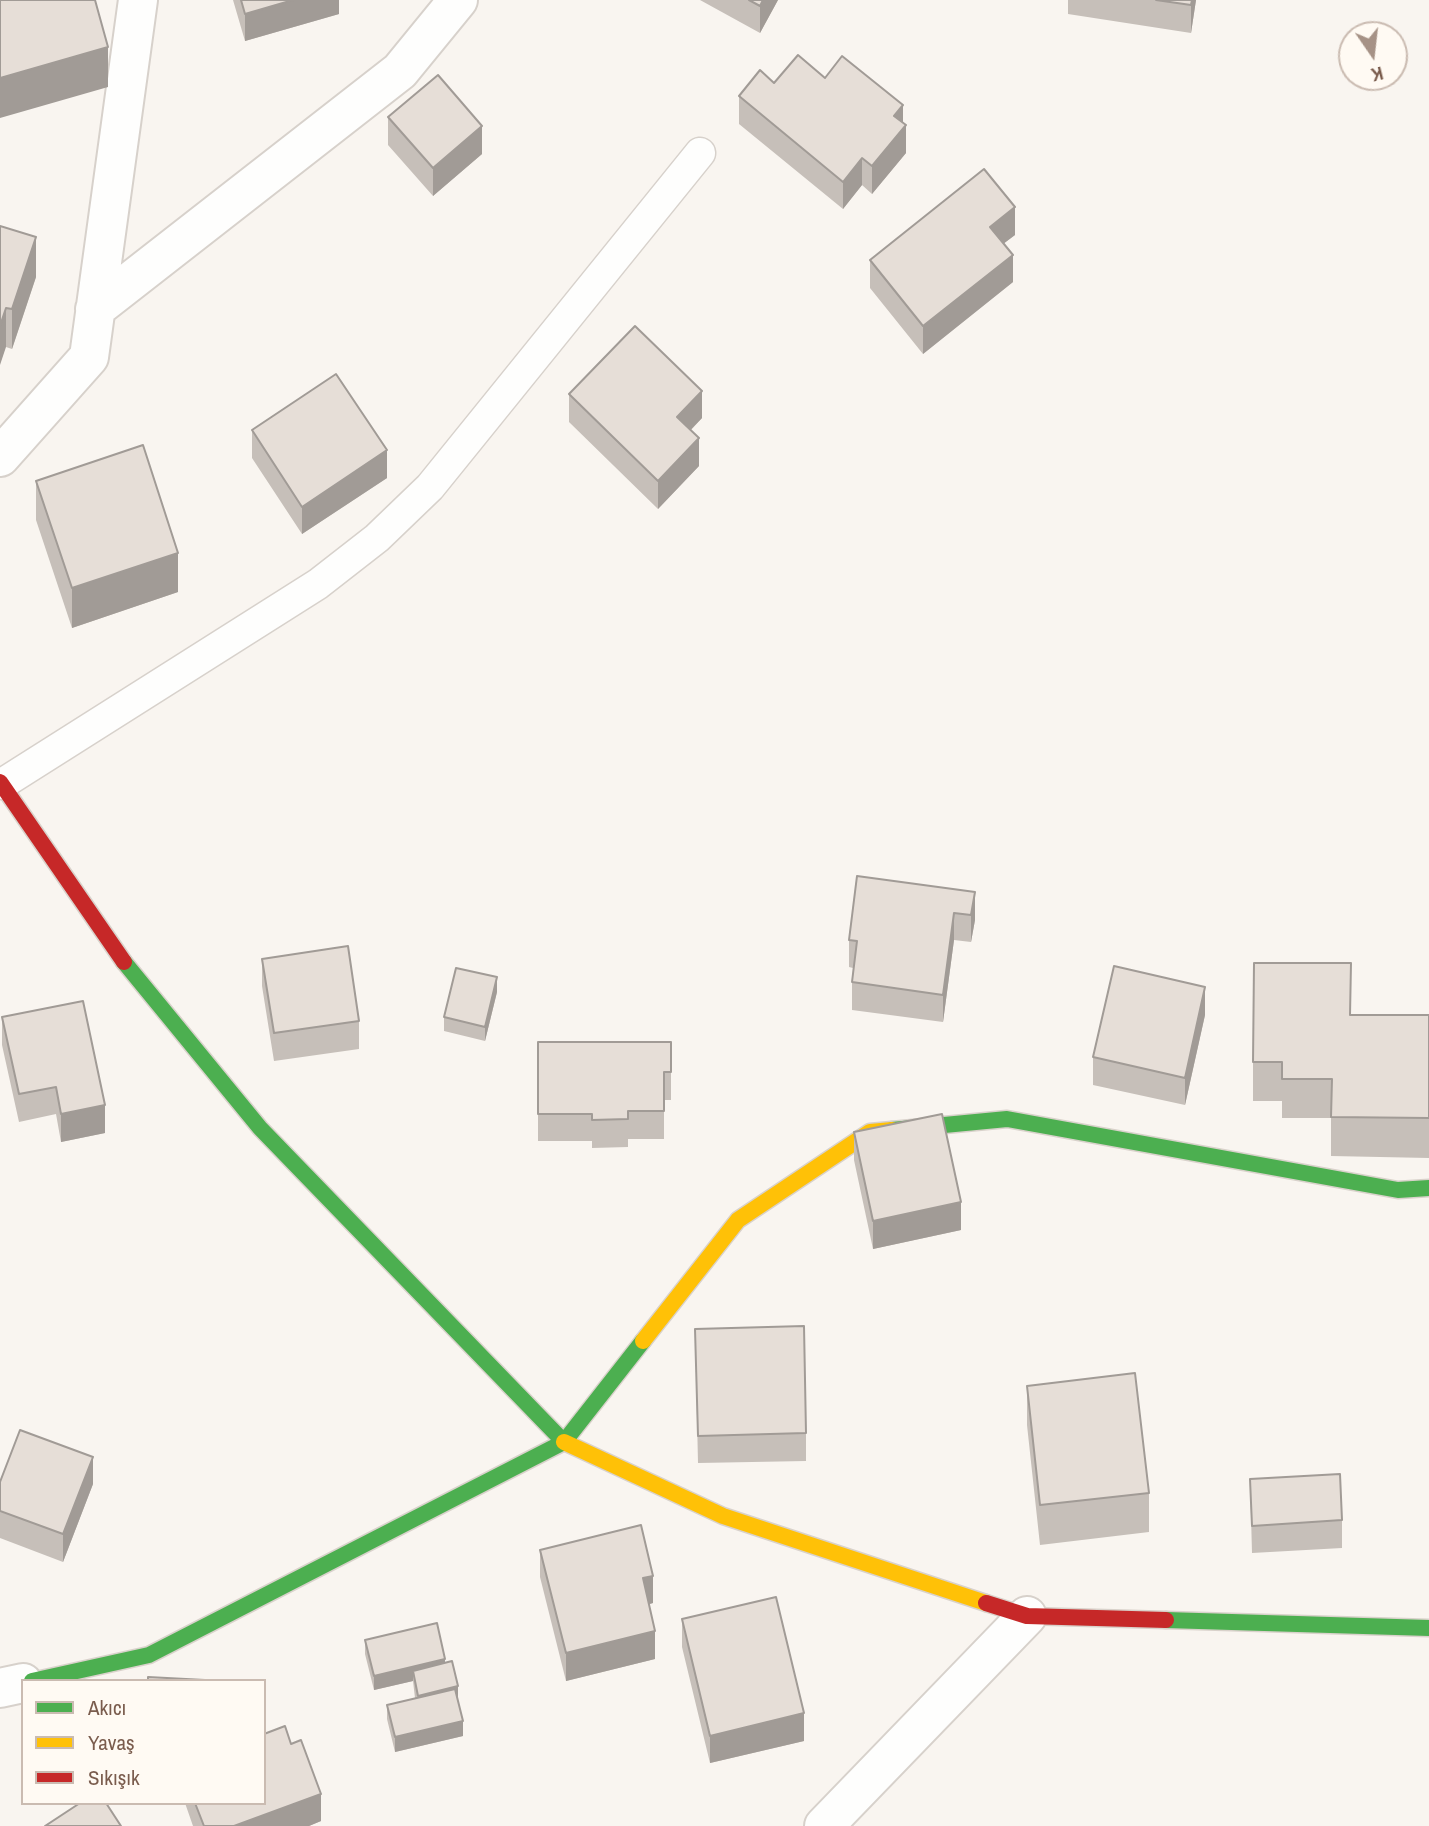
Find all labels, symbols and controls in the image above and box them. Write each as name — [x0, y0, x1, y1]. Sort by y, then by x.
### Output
north arrow — [1338, 21, 1408, 91]
text: K — [1369, 60, 1386, 88]
legend — [21, 1679, 266, 1805]
text: Akıcı — [88, 1693, 126, 1722]
text: Yavaş — [88, 1728, 135, 1757]
text: Sıkışık — [88, 1763, 140, 1792]

